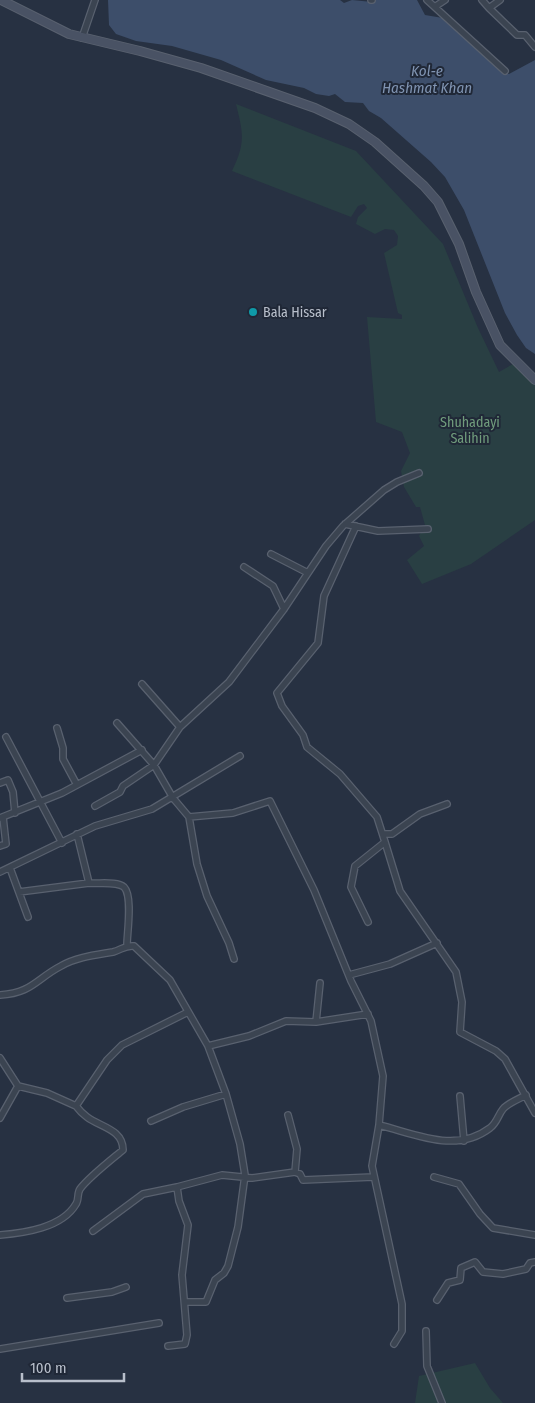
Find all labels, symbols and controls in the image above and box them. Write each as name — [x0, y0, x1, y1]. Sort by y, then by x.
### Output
water label: Kol-e Hashmat Khan — [382, 62, 472, 97]
place label: Bala Hissar — [263, 304, 327, 321]
marker: Bala Hissar — [247, 306, 259, 318]
park label: Shuhadayi Salihin — [440, 414, 500, 447]
scale bar — [22, 1350, 125, 1382]
text: 100 m — [30, 1359, 67, 1377]

